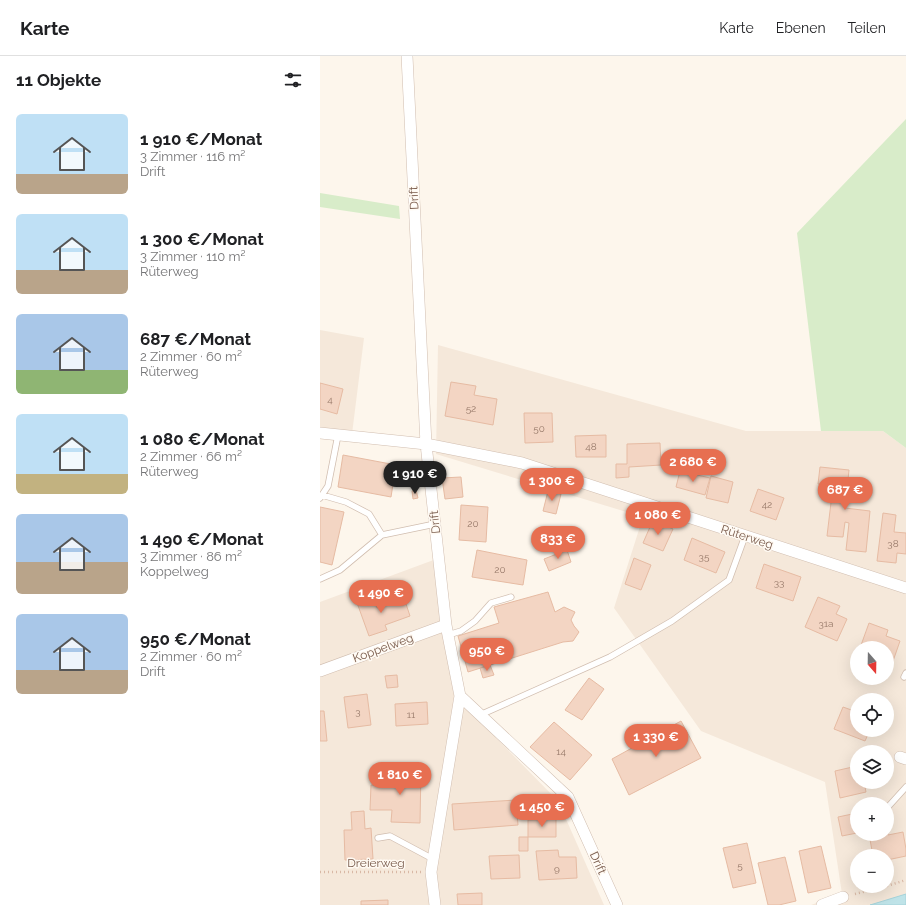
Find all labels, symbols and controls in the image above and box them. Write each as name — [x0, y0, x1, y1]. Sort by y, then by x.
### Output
text: Karte — [20, 17, 69, 39]
text: Karte — [719, 20, 754, 36]
text: Ebenen — [776, 20, 826, 36]
text: Teilen — [848, 20, 886, 36]
icon: filters — [282, 69, 304, 91]
text: 11 Objekte — [16, 70, 101, 90]
text: 1 910 €/Monat — [140, 129, 262, 149]
icon: home — [48, 130, 96, 178]
text: 3 Zimmer · 116 m² — [140, 149, 245, 164]
text: Drift — [140, 164, 165, 179]
street label: Drift — [406, 186, 422, 210]
text: 1 300 €/Monat — [140, 229, 264, 249]
icon: home — [48, 230, 96, 278]
text: 3 Zimmer · 110 m² — [140, 249, 246, 264]
text: Rüterweg — [140, 264, 199, 279]
text: 687 €/Monat — [140, 329, 251, 349]
icon: home — [48, 330, 96, 378]
text: 2 Zimmer · 60 m² — [140, 349, 242, 364]
text: Rüterweg — [140, 364, 199, 379]
house number: 4 — [327, 394, 333, 405]
house number: 52 — [466, 403, 476, 414]
house number: 50 — [533, 423, 545, 434]
text: 1 080 €/Monat — [140, 429, 264, 449]
icon: home — [48, 430, 96, 478]
house number: 48 — [585, 441, 597, 452]
text: 2 Zimmer · 66 m² — [140, 449, 242, 464]
pin: 2 680 € — [656, 449, 730, 483]
text: 2 680 € — [669, 454, 717, 469]
pin: 1 910 € — [378, 461, 452, 495]
text: Rüterweg — [140, 464, 199, 479]
text: 1 910 € — [392, 466, 438, 481]
pin: 1 300 € — [515, 468, 589, 502]
text: 1 300 € — [529, 473, 575, 488]
pin: 687 € — [817, 477, 873, 511]
text: 687 € — [827, 482, 863, 497]
house number: 42 — [762, 499, 772, 510]
pin: 1 080 € — [621, 502, 695, 536]
text: 1 080 € — [635, 507, 681, 522]
street label: Drift — [427, 510, 443, 534]
house number: 20 — [467, 518, 479, 529]
street label: Rüterweg — [719, 522, 775, 552]
pin: 833 € — [530, 526, 586, 560]
text: 1 490 €/Monat — [140, 529, 263, 549]
icon: home — [48, 530, 96, 578]
text: 833 € — [540, 531, 576, 546]
house number: 38 — [887, 538, 899, 549]
text: 3 Zimmer · 86 m² — [140, 549, 242, 564]
house number: 35 — [699, 551, 710, 562]
text: Koppelweg — [140, 564, 209, 579]
house number: 20 — [494, 564, 506, 575]
house number: 33 — [774, 577, 784, 588]
pin: 1 490 € — [344, 580, 418, 614]
text: 1 490 € — [358, 585, 404, 600]
house number: 31a — [818, 618, 834, 629]
text: 950 €/Monat — [140, 629, 251, 649]
icon: home — [48, 630, 96, 678]
street label: Koppelweg — [351, 631, 415, 665]
pin: 950 € — [459, 638, 515, 672]
north arrow — [850, 641, 894, 685]
map controls — [850, 641, 894, 893]
text: 950 € — [469, 643, 505, 658]
text: 2 Zimmer · 60 m² — [140, 649, 242, 664]
text: Drift — [140, 664, 165, 679]
button: locate — [850, 693, 894, 737]
house number: 3 — [355, 706, 361, 717]
house number: 11 — [407, 709, 416, 720]
pin: 1 330 € — [619, 724, 693, 758]
text: 1 330 € — [633, 729, 679, 744]
button: layers — [850, 745, 894, 789]
house number: 14 — [556, 746, 566, 757]
pin: 1 810 € — [363, 762, 437, 796]
text: 1 810 € — [377, 767, 423, 782]
pin: 1 450 € — [505, 794, 579, 828]
button: + — [850, 797, 894, 841]
text: 1 450 € — [519, 799, 565, 814]
street label: Drift — [587, 849, 609, 877]
button: − — [850, 849, 894, 893]
street label: Dreierweg — [347, 856, 405, 870]
house number: 5 — [737, 860, 743, 871]
house number: 9 — [554, 863, 560, 874]

